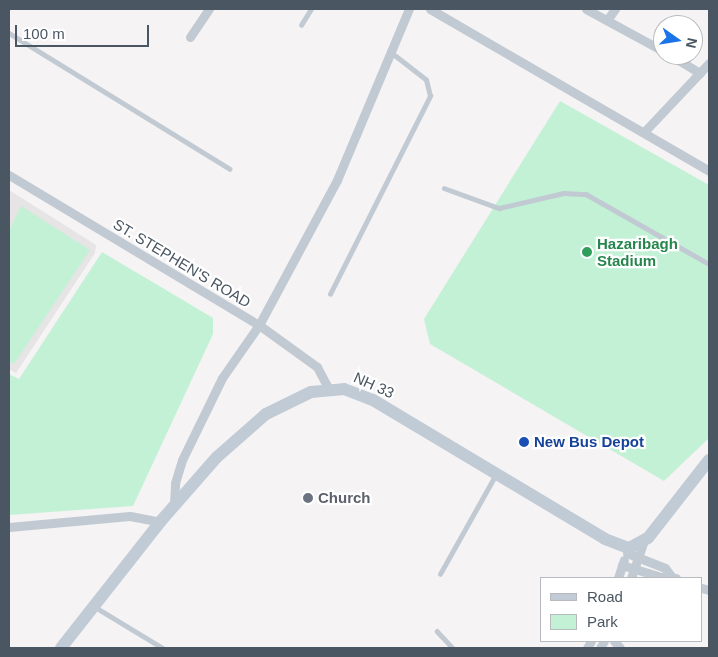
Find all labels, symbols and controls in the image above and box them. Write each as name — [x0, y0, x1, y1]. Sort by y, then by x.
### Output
scale bar — [18, 15, 151, 47]
north arrow — [653, 15, 703, 65]
text: 100 m — [23, 25, 65, 42]
text: N — [683, 36, 701, 50]
street label: ST. STEPHEN'S ROAD — [110, 215, 254, 311]
place label: Hazaribagh Stadium — [597, 234, 678, 269]
marker: Hazaribagh Stadium — [581, 246, 593, 258]
street label: NH 33 — [351, 368, 397, 402]
place label: New Bus Depot — [534, 433, 644, 451]
marker: New Bus Depot — [518, 436, 530, 448]
place label: Church — [318, 489, 370, 507]
marker: Church — [302, 492, 314, 504]
legend — [540, 577, 703, 642]
text: Road — [587, 588, 623, 605]
text: Park — [587, 613, 618, 630]

